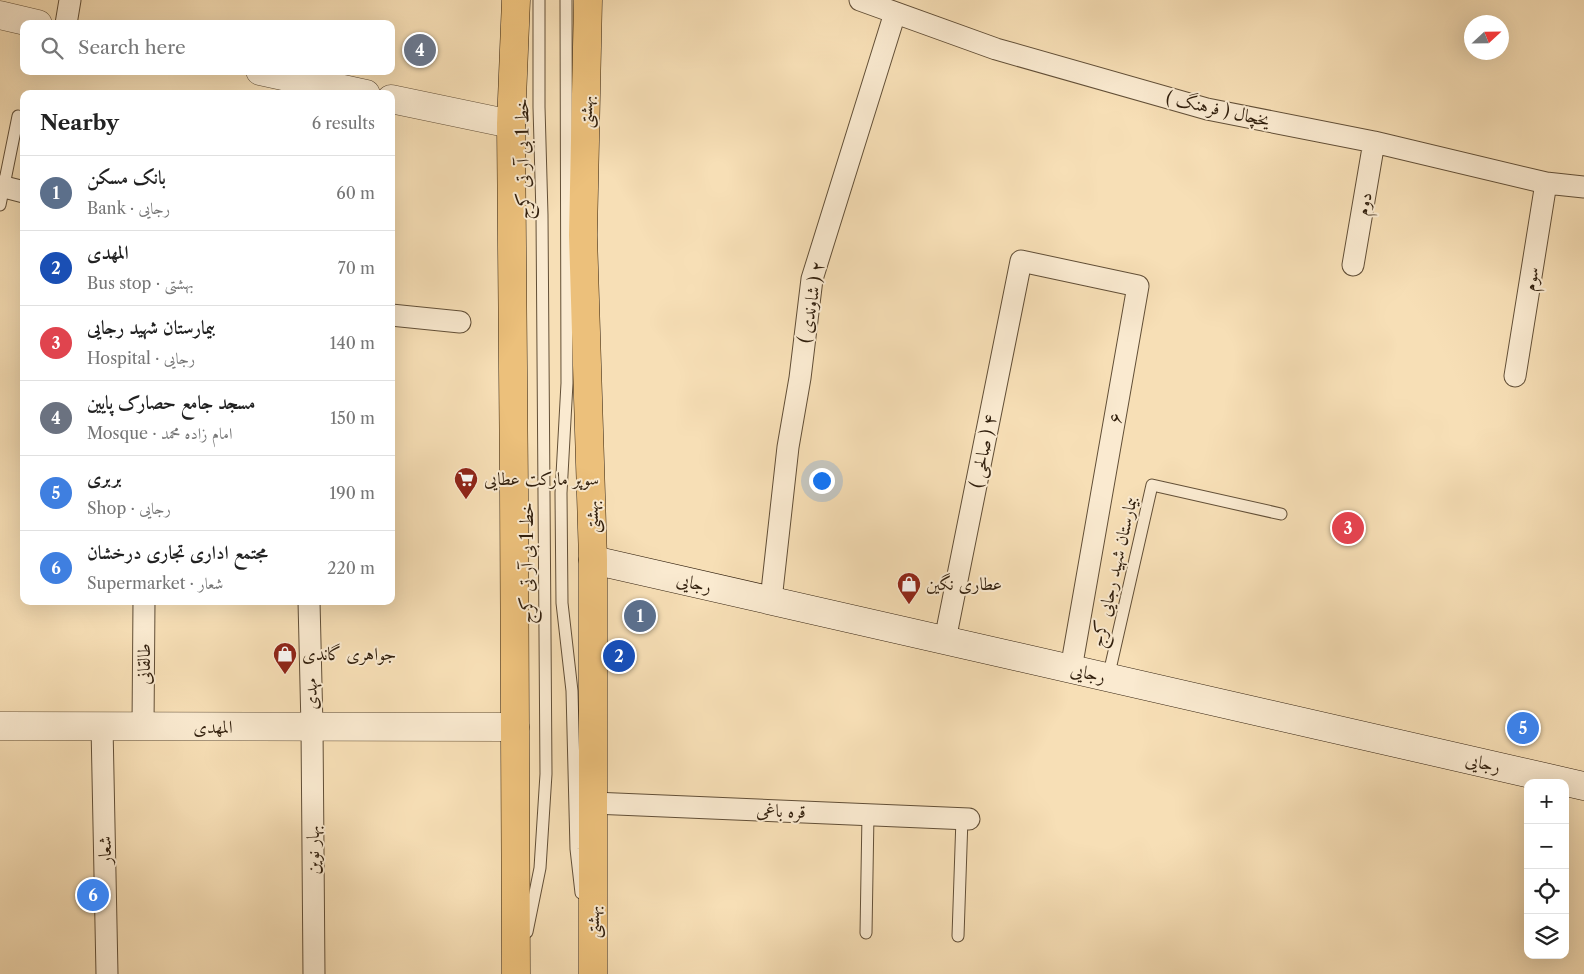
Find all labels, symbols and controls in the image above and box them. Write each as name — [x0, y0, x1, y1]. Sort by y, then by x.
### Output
north arrow — [1464, 15, 1509, 60]
search box — [20, 20, 395, 75]
pin: 4 — [404, 31, 436, 69]
icon: search — [38, 34, 66, 62]
text: Search here — [78, 36, 186, 59]
street label: یخچال ( فرهنگ ) — [1164, 85, 1273, 133]
street label: بهشتی — [575, 95, 599, 129]
street label: خط 1 بی آر تی کرج — [511, 98, 540, 220]
text: Nearby — [40, 110, 119, 135]
text: 6 results — [312, 113, 375, 133]
text: بانک مسکن — [87, 166, 166, 189]
text: 1 — [52, 183, 60, 203]
text: 60 m — [336, 183, 375, 203]
street label: دوم — [1351, 191, 1382, 218]
text: Bank · رجایی — [87, 198, 170, 218]
text: المهدی — [87, 241, 129, 264]
text: 2 — [51, 258, 61, 278]
text: 70 m — [338, 258, 375, 278]
street label: ( شاوندی ) ۲ — [793, 259, 829, 345]
street label: سوم — [1518, 265, 1549, 294]
text: Bus stop · بهشتی — [87, 273, 194, 293]
text: بیمارستان شهید رجایی — [87, 316, 215, 339]
text: 3 — [51, 333, 61, 353]
text: 140 m — [330, 333, 375, 353]
text: Hospital · رجایی — [87, 348, 195, 368]
text: مسجد جامع حصارک پایین — [87, 391, 255, 414]
text: 4 — [51, 408, 61, 428]
text: 150 m — [330, 408, 375, 428]
street label: ۶ — [1103, 411, 1127, 425]
street label: ( صالحی ) ۴ — [965, 412, 1002, 490]
text: Mosque · امام زاده محمد — [87, 423, 232, 443]
text: بربری — [87, 466, 121, 489]
supermarket icon: سوپر مارکت عطایی — [453, 466, 479, 500]
place label: سوپر مارکت عطایی — [484, 468, 599, 491]
your location — [809, 468, 835, 494]
text: 5 — [52, 483, 60, 503]
text: 190 m — [330, 483, 375, 503]
street label: بیمارستان شهید رجایی کرج — [1086, 494, 1147, 651]
text: Shop · رجایی — [87, 498, 171, 518]
street label: بهشتی — [580, 500, 606, 534]
street label: خط 1 بی آر تی کرج — [516, 502, 543, 624]
pin: 3 — [1332, 509, 1364, 547]
text: مجتمع اداری تجاری درخشان — [87, 541, 268, 564]
text: 6 — [51, 558, 61, 578]
text: 220 m — [327, 558, 375, 578]
street label: رجایی — [674, 568, 714, 599]
shop icon: عطاری نگین — [896, 571, 922, 605]
place label: عطاری نگین — [926, 572, 1002, 595]
text: Supermarket · شعار — [87, 573, 223, 593]
pin: 1 — [624, 597, 656, 635]
pin: 2 — [603, 637, 635, 675]
shop icon: جواهری گاندی — [272, 641, 298, 675]
street label: طالقانی — [133, 643, 155, 685]
place label: جواهری گاندی — [302, 643, 396, 666]
street label: رجایی — [1068, 658, 1108, 689]
street label: مهدی — [299, 678, 324, 710]
pin: 5 — [1507, 709, 1539, 747]
street label: المهدی — [193, 716, 233, 738]
street label: رجایی — [1463, 748, 1503, 779]
map controls — [1524, 779, 1569, 959]
button: + — [1524, 779, 1569, 824]
street label: قره باغی — [756, 799, 806, 824]
button: − — [1524, 824, 1569, 869]
street label: بهار نوین — [302, 825, 325, 875]
street label: شعار — [94, 836, 116, 866]
button: locate — [1524, 869, 1569, 914]
pin: 6 — [77, 876, 109, 914]
street label: بهشتی — [582, 906, 606, 938]
button: layers — [1524, 914, 1569, 959]

